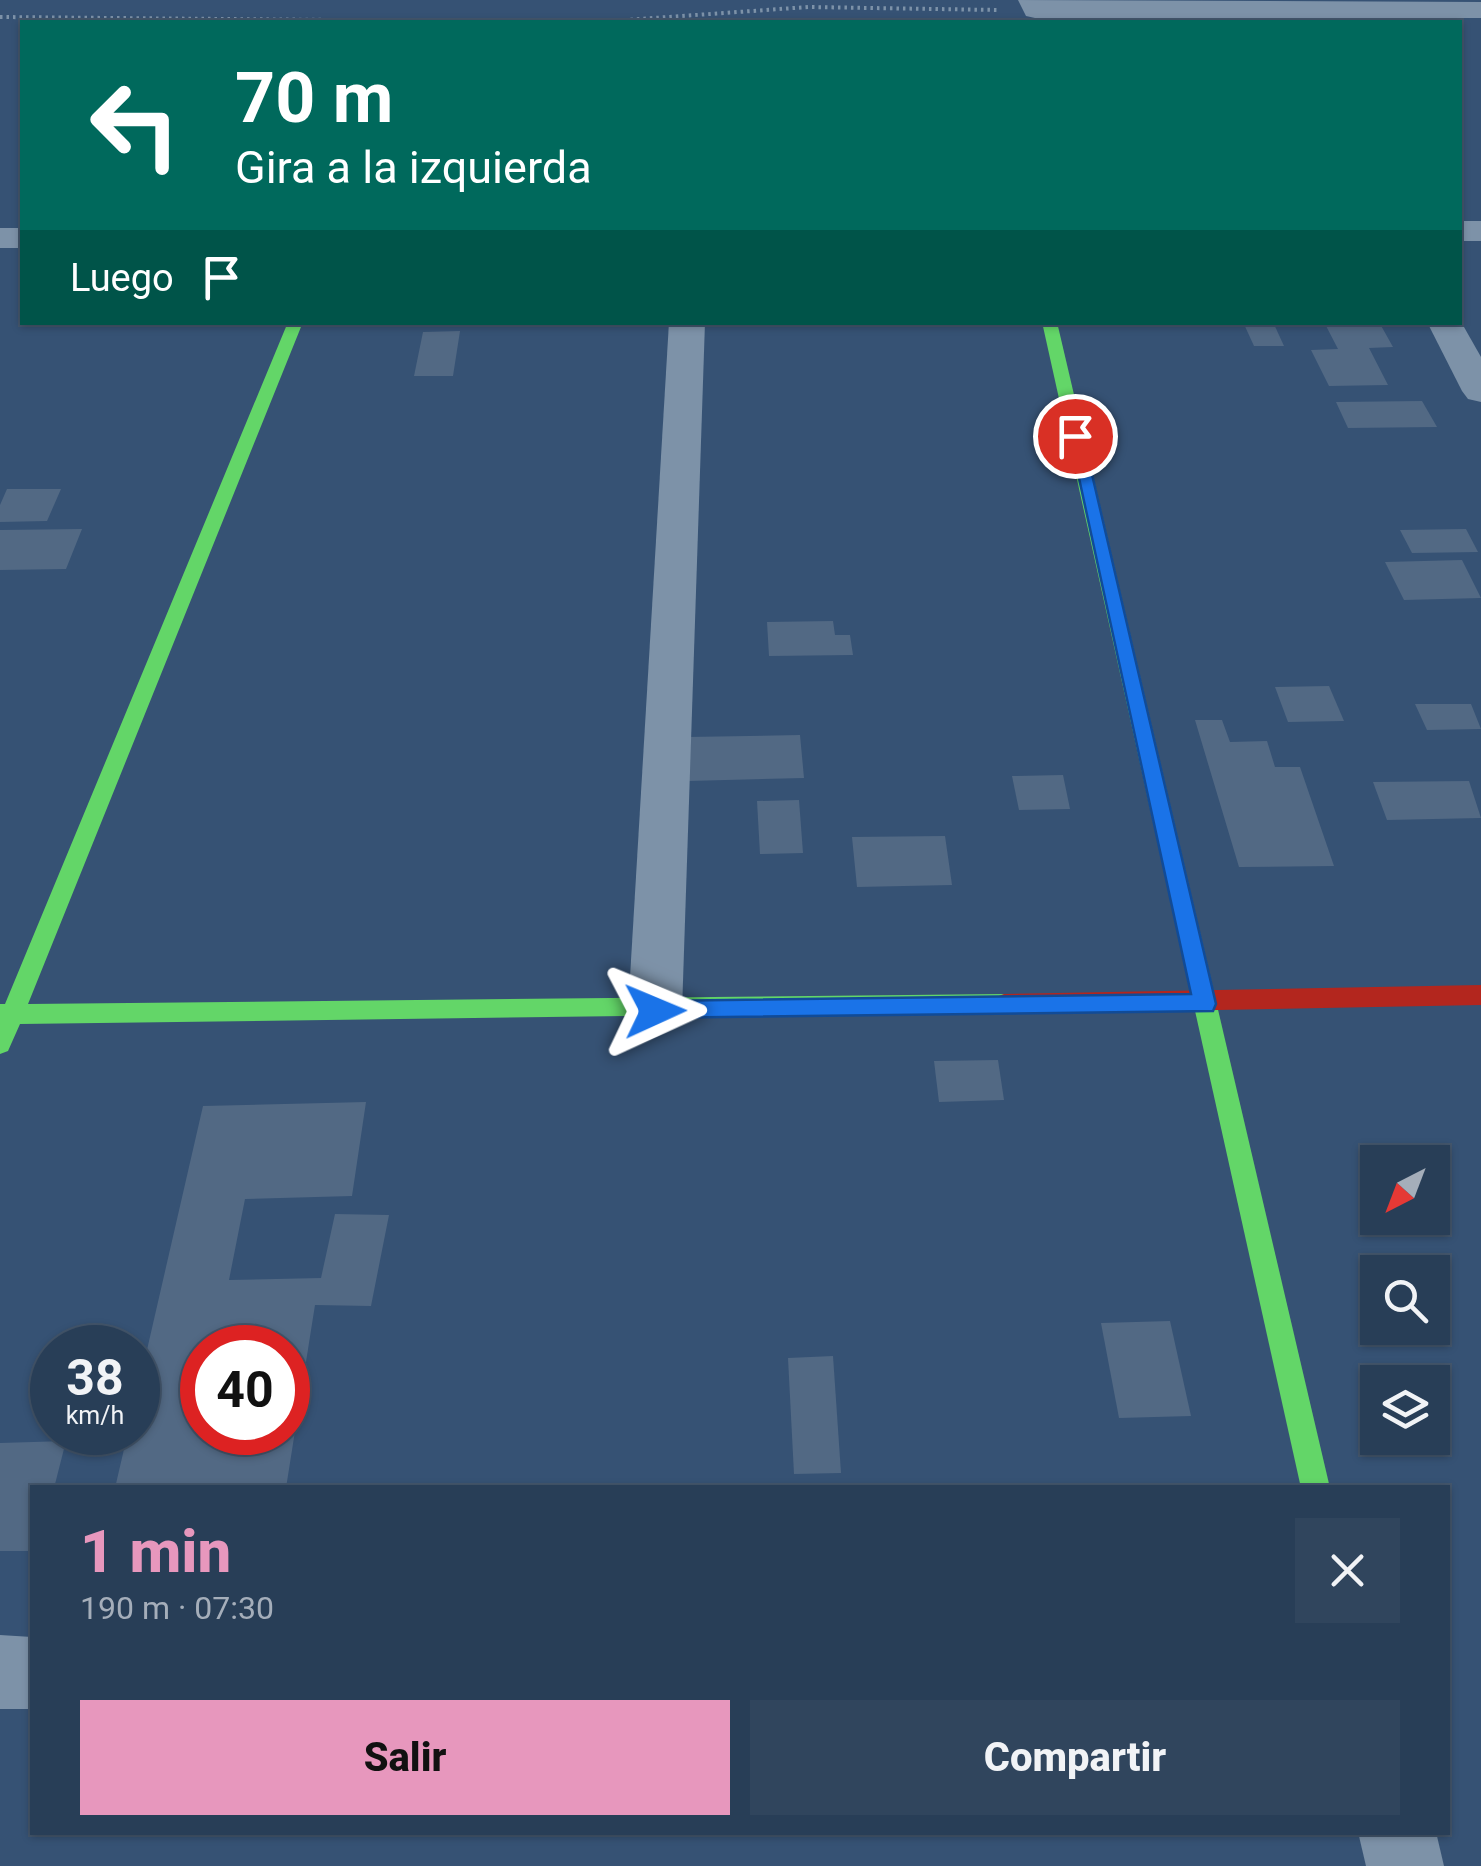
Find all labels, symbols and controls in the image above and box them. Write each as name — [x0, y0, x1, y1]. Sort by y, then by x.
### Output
text: 70 m — [235, 57, 393, 139]
icon: left — [70, 60, 200, 190]
text: Gira a la izquierda — [235, 141, 592, 194]
icon: arrive — [194, 250, 249, 305]
text: Luego — [70, 256, 174, 300]
pin — [1033, 394, 1118, 479]
icon: arrive — [1048, 409, 1103, 464]
position arrow — [603, 959, 707, 1063]
north arrow — [1360, 1145, 1450, 1235]
map controls — [1360, 1145, 1450, 1455]
button: search — [1360, 1255, 1450, 1345]
speed limit sign: 40 — [180, 1325, 310, 1455]
text: 38 — [66, 1349, 124, 1407]
button: layers — [1360, 1365, 1450, 1455]
text: km/h — [66, 1401, 124, 1430]
text: 1 min — [80, 1516, 231, 1587]
button: close — [1295, 1518, 1400, 1623]
text: 190 m · 07:30 — [80, 1589, 274, 1627]
button: Salir — [80, 1700, 730, 1815]
button: Compartir — [750, 1700, 1400, 1815]

